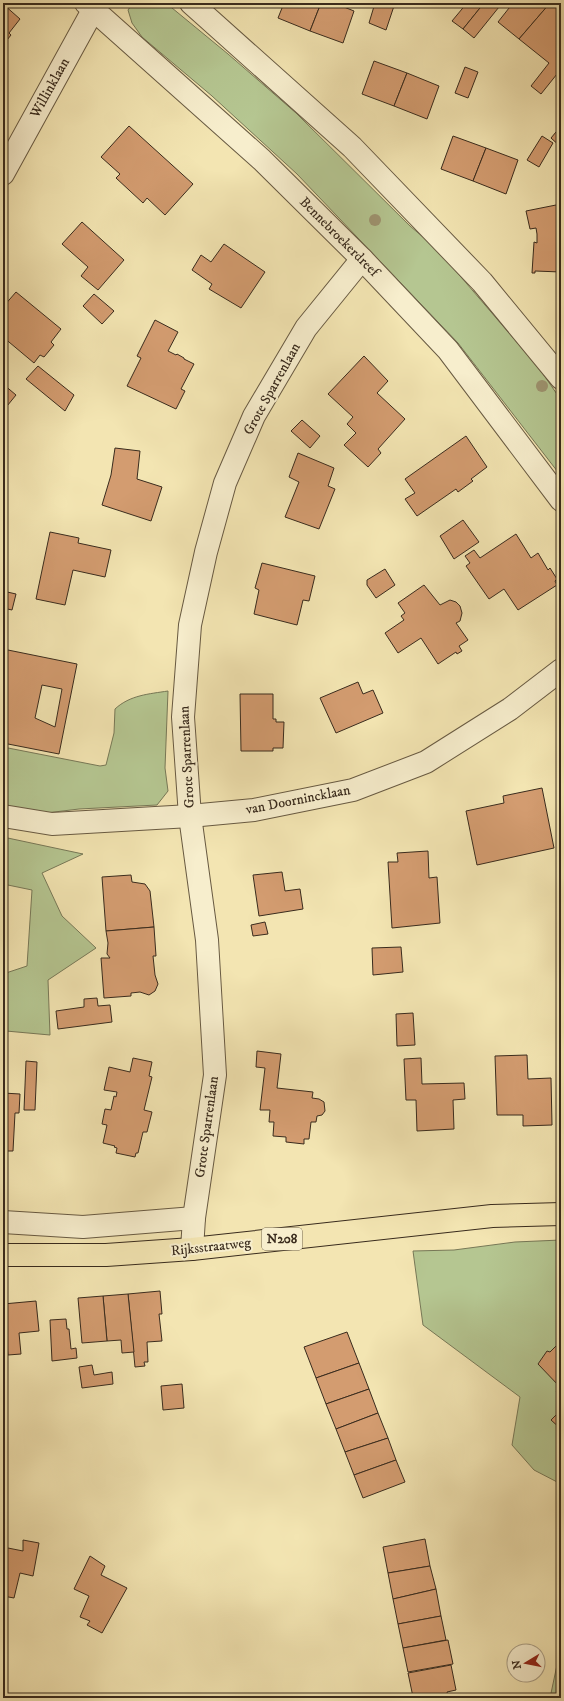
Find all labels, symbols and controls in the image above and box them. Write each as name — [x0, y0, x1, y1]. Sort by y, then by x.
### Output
street label: Willinklaan — [26, 54, 74, 122]
street label: Bennebroekerdreef — [295, 193, 384, 282]
street label: Grote Sparrenlaan — [239, 339, 305, 438]
street label: Grote Sparrenlaan — [175, 705, 199, 809]
street label: van Doornincklaan — [243, 781, 353, 819]
street label: Grote Sparrenlaan — [191, 1074, 223, 1179]
road number: N208 — [262, 1228, 302, 1250]
street label: Rijksstraatweg — [170, 1234, 252, 1260]
north arrow — [506, 1643, 546, 1683]
text: N — [509, 1659, 525, 1670]

